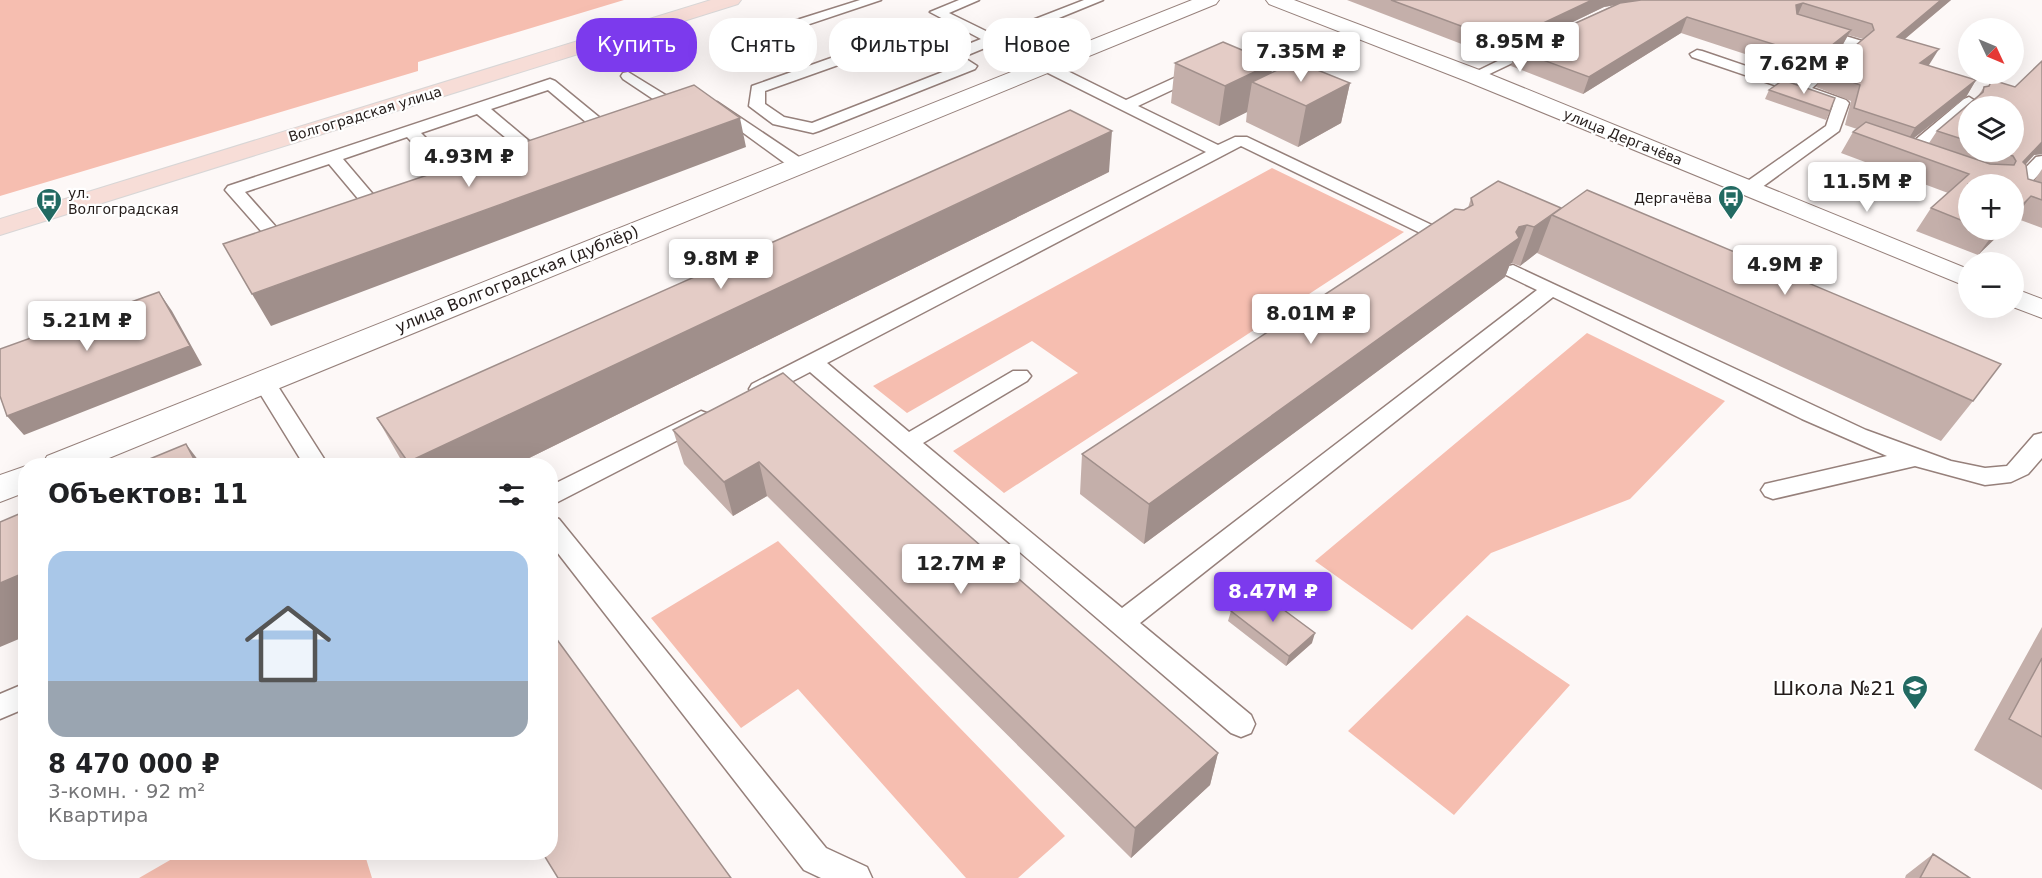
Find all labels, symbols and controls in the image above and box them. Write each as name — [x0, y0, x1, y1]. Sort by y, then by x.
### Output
chip: Купить — [576, 18, 697, 72]
chip: Снять — [709, 18, 817, 72]
chip: Фильтры — [829, 18, 971, 72]
chip: Новое — [983, 18, 1091, 72]
north arrow — [1958, 18, 2024, 84]
map controls — [1958, 18, 2024, 318]
pin: 8.95M ₽ — [1465, 22, 1575, 73]
text: 8.95M ₽ — [1475, 29, 1565, 53]
pin: 7.35M ₽ — [1246, 32, 1356, 83]
text: 7.35M ₽ — [1256, 39, 1346, 63]
pin: 7.62M ₽ — [1749, 44, 1859, 95]
text: 7.62M ₽ — [1759, 51, 1849, 75]
street label: Волгоградская улица — [286, 83, 444, 145]
button: layers — [1958, 96, 2024, 162]
street label: улица Дергачёва — [1561, 106, 1685, 168]
pin: 4.93M ₽ — [414, 137, 524, 188]
text: 4.93M ₽ — [424, 144, 514, 168]
pin: 11.5M ₽ — [1812, 162, 1922, 213]
text: 11.5M ₽ — [1822, 169, 1912, 193]
button: + — [1958, 174, 2024, 240]
bus stop icon: Дергачёва — [1716, 183, 1746, 221]
place label: ул. Волгоградская — [68, 185, 179, 217]
bus stop icon: ул. Волгоградская — [34, 186, 64, 224]
place label: Дергачёва — [1634, 190, 1712, 206]
street label: улица Волгоградская (дублёр) — [393, 221, 641, 337]
pin: 9.8M ₽ — [672, 239, 770, 290]
pin: 4.9M ₽ — [1736, 245, 1834, 296]
text: 9.8M ₽ — [683, 246, 759, 270]
text: 4.9M ₽ — [1747, 252, 1823, 276]
button: − — [1958, 252, 2024, 318]
pin: 8.01M ₽ — [1256, 294, 1366, 345]
pin: 5.21M ₽ — [32, 301, 142, 352]
text: 8.01M ₽ — [1266, 301, 1356, 325]
text: 5.21M ₽ — [42, 308, 132, 332]
icon: filters — [495, 478, 528, 511]
text: Объектов: 11 — [48, 479, 248, 509]
pin: 12.7M ₽ — [906, 544, 1016, 595]
text: 12.7M ₽ — [916, 551, 1006, 575]
pin: 8.47M ₽ — [1218, 572, 1328, 623]
text: 8.47M ₽ — [1228, 579, 1318, 603]
icon: home — [234, 590, 342, 698]
school or university icon: Школа №21 — [1900, 673, 1930, 711]
place label: Школа №21 — [1773, 676, 1896, 700]
text: 8 470 000 ₽ — [48, 749, 220, 779]
text: 3-комн. · 92 m² — [48, 779, 205, 803]
text: Квартира — [48, 803, 149, 827]

